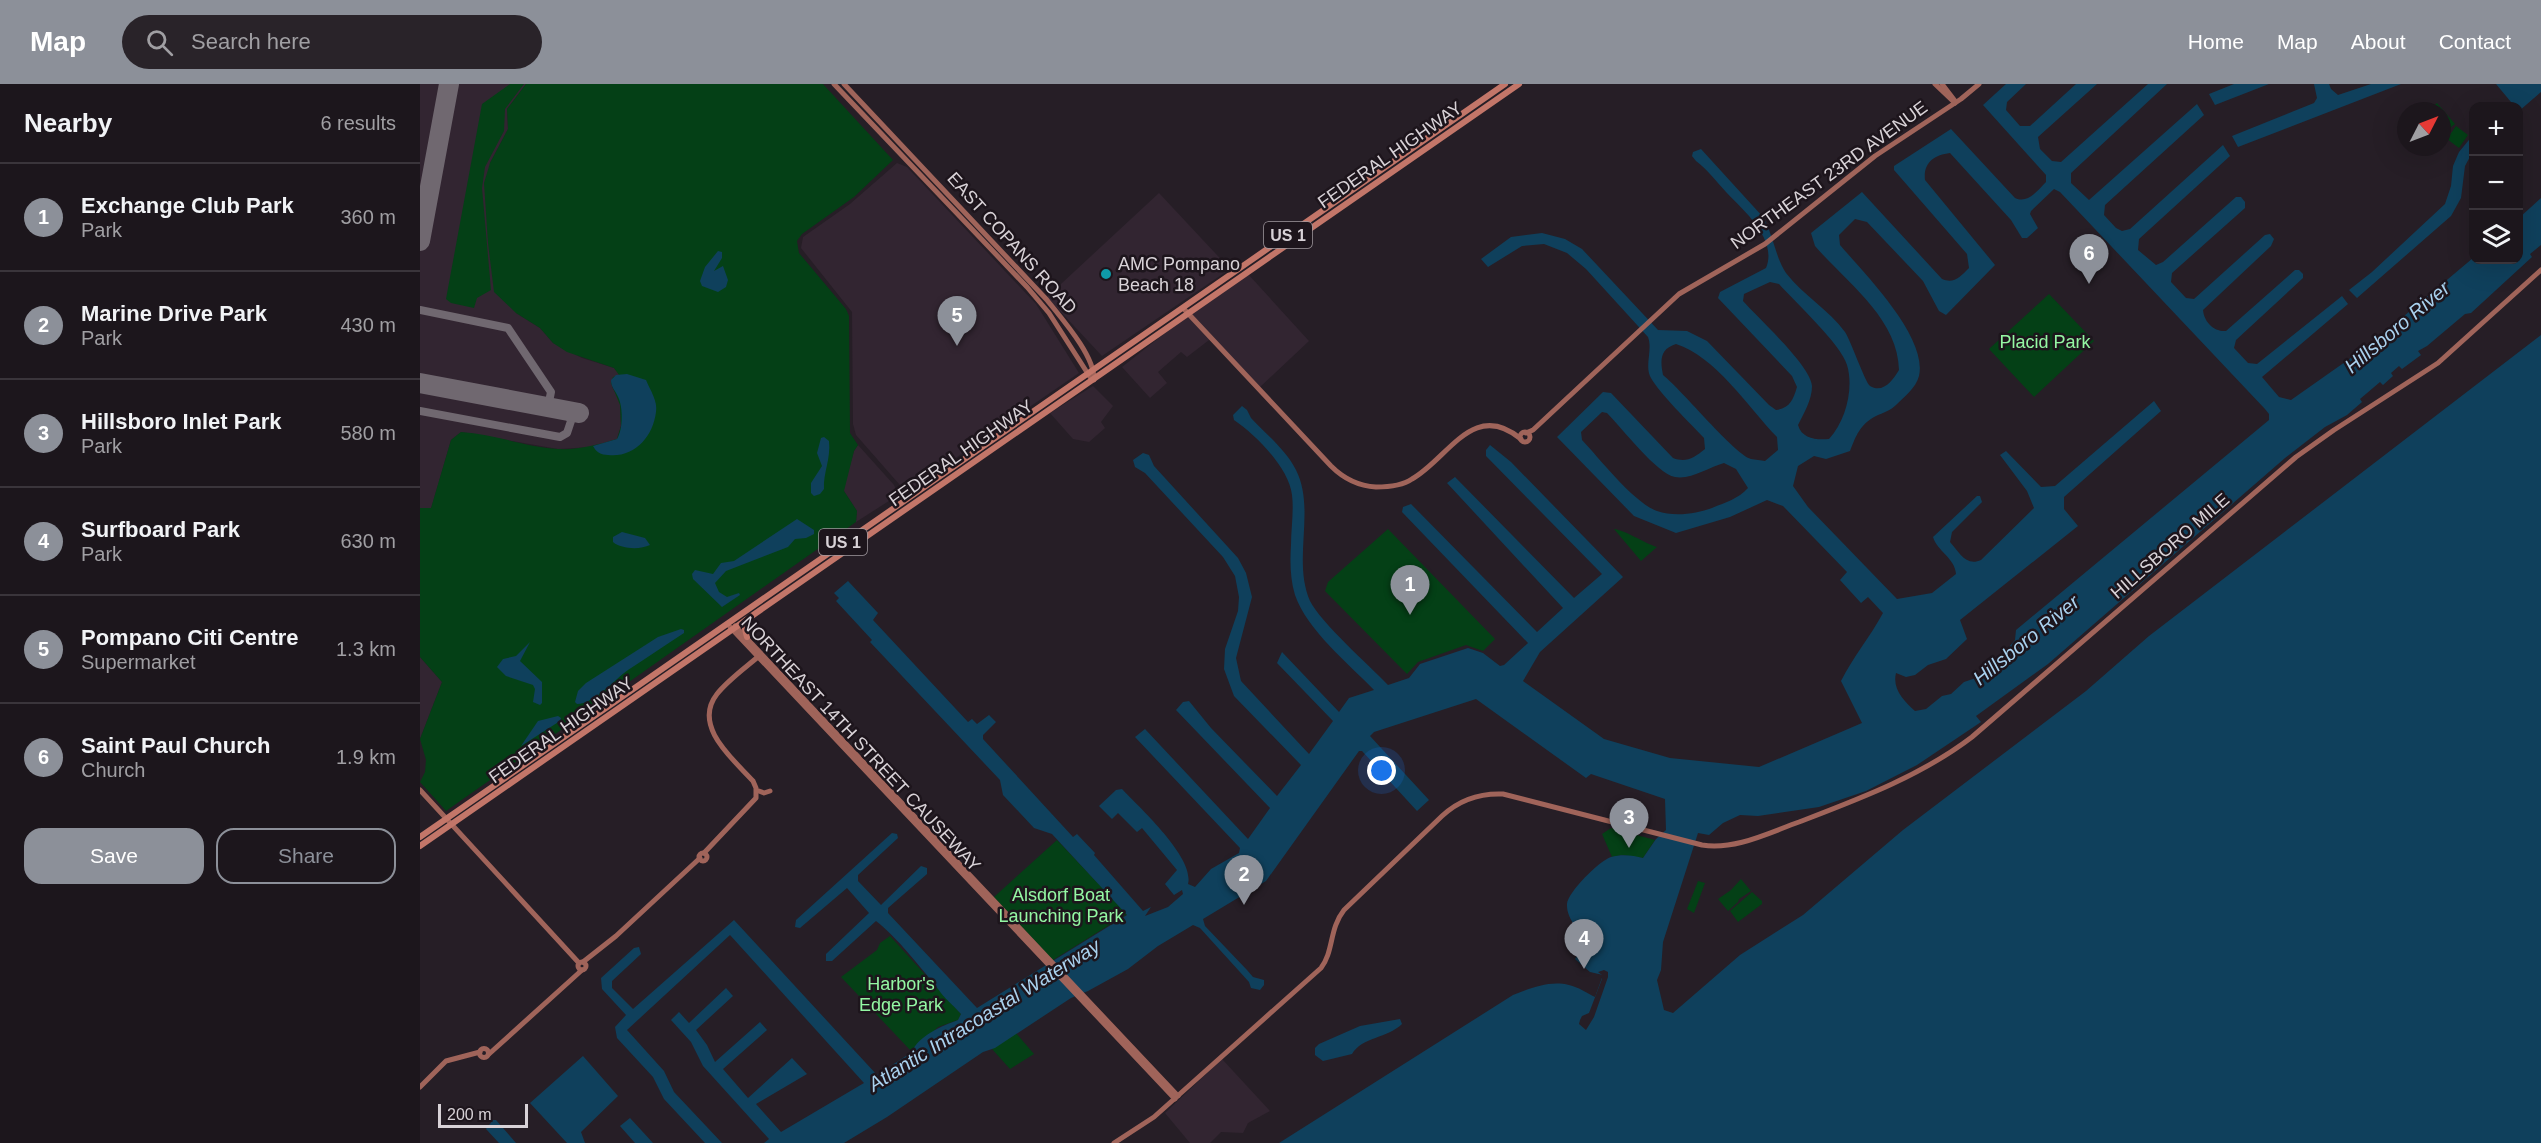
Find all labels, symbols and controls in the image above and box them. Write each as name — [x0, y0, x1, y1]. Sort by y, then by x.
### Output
search box — [122, 15, 542, 69]
text: Map — [30, 26, 86, 57]
icon: search — [143, 26, 176, 59]
text: Search here — [191, 29, 311, 54]
text: Home — [2188, 30, 2244, 53]
text: Map — [2277, 30, 2318, 53]
text: About — [2351, 30, 2406, 53]
text: Contact — [2439, 30, 2511, 53]
street label: NORTHEAST 23RD AVENUE — [1727, 97, 1931, 253]
street label: FEDERAL HIGHWAY — [1314, 98, 1466, 212]
north arrow — [2397, 102, 2451, 156]
map controls — [2469, 102, 2523, 264]
button: + — [2469, 102, 2523, 156]
text: Nearby — [24, 108, 112, 138]
text: 6 results — [320, 112, 396, 134]
button: − — [2469, 156, 2523, 210]
street label: EAST COPANS ROAD — [943, 168, 1081, 318]
text: Exchange Club Park — [81, 193, 294, 218]
text: 1 — [38, 206, 49, 228]
text: 360 m — [340, 206, 396, 228]
button: layers — [2469, 210, 2523, 264]
text: Park — [81, 219, 122, 241]
road number: US 1 — [1264, 222, 1312, 248]
pin: 6 — [2070, 234, 2108, 284]
place label: AMC Pompano Beach 18 — [1118, 254, 1240, 295]
marker: AMC Pompano Beach 18 — [1099, 267, 1113, 281]
water label: Hillsboro River — [2340, 276, 2455, 377]
pin: 5 — [938, 296, 976, 346]
text: Marine Drive Park — [81, 301, 267, 326]
text: 2 — [38, 314, 49, 336]
text: 430 m — [340, 314, 396, 336]
text: Park — [81, 327, 122, 349]
park label: Placid Park — [1999, 332, 2092, 352]
street label: FEDERAL HIGHWAY — [885, 396, 1037, 510]
text: Hillsboro Inlet Park — [81, 409, 282, 434]
text: 3 — [38, 422, 49, 444]
text: 580 m — [340, 422, 396, 444]
text: Park — [81, 435, 122, 457]
street label: HILLSBORO MILE — [2107, 489, 2233, 603]
text: Surfboard Park — [81, 517, 240, 542]
road number: US 1 — [819, 529, 867, 555]
text: 4 — [38, 530, 49, 552]
text: 630 m — [340, 530, 396, 552]
text: Park — [81, 543, 122, 565]
pin: 1 — [1390, 566, 1430, 615]
water label: Hillsboro River — [1969, 590, 2084, 689]
street label: NORTHEAST 14TH STREET CAUSEWAY — [737, 612, 985, 876]
text: Pompano Citi Centre — [81, 625, 299, 650]
text: 5 — [38, 638, 49, 660]
text: 1.3 km — [336, 638, 396, 660]
text: Supermarket — [81, 651, 196, 673]
street label: FEDERAL HIGHWAY — [485, 673, 637, 787]
text: Saint Paul Church — [81, 733, 270, 758]
text: 6 — [38, 746, 49, 768]
text: 1.9 km — [336, 746, 396, 768]
your location — [1367, 756, 1396, 785]
text: Church — [81, 759, 145, 781]
pin: 3 — [1610, 798, 1648, 848]
button: Save — [24, 828, 204, 884]
button: Share — [216, 828, 396, 884]
pin: 2 — [1224, 856, 1264, 905]
park label: Alsdorf Boat Launching Park — [998, 885, 1125, 926]
pin: 4 — [1564, 920, 1604, 969]
water label: Atlantic Intracoastal Waterway — [863, 934, 1105, 1096]
park label: Harbor's Edge Park — [859, 974, 944, 1015]
scale bar — [438, 1101, 528, 1128]
text: 200 m — [447, 1106, 491, 1123]

